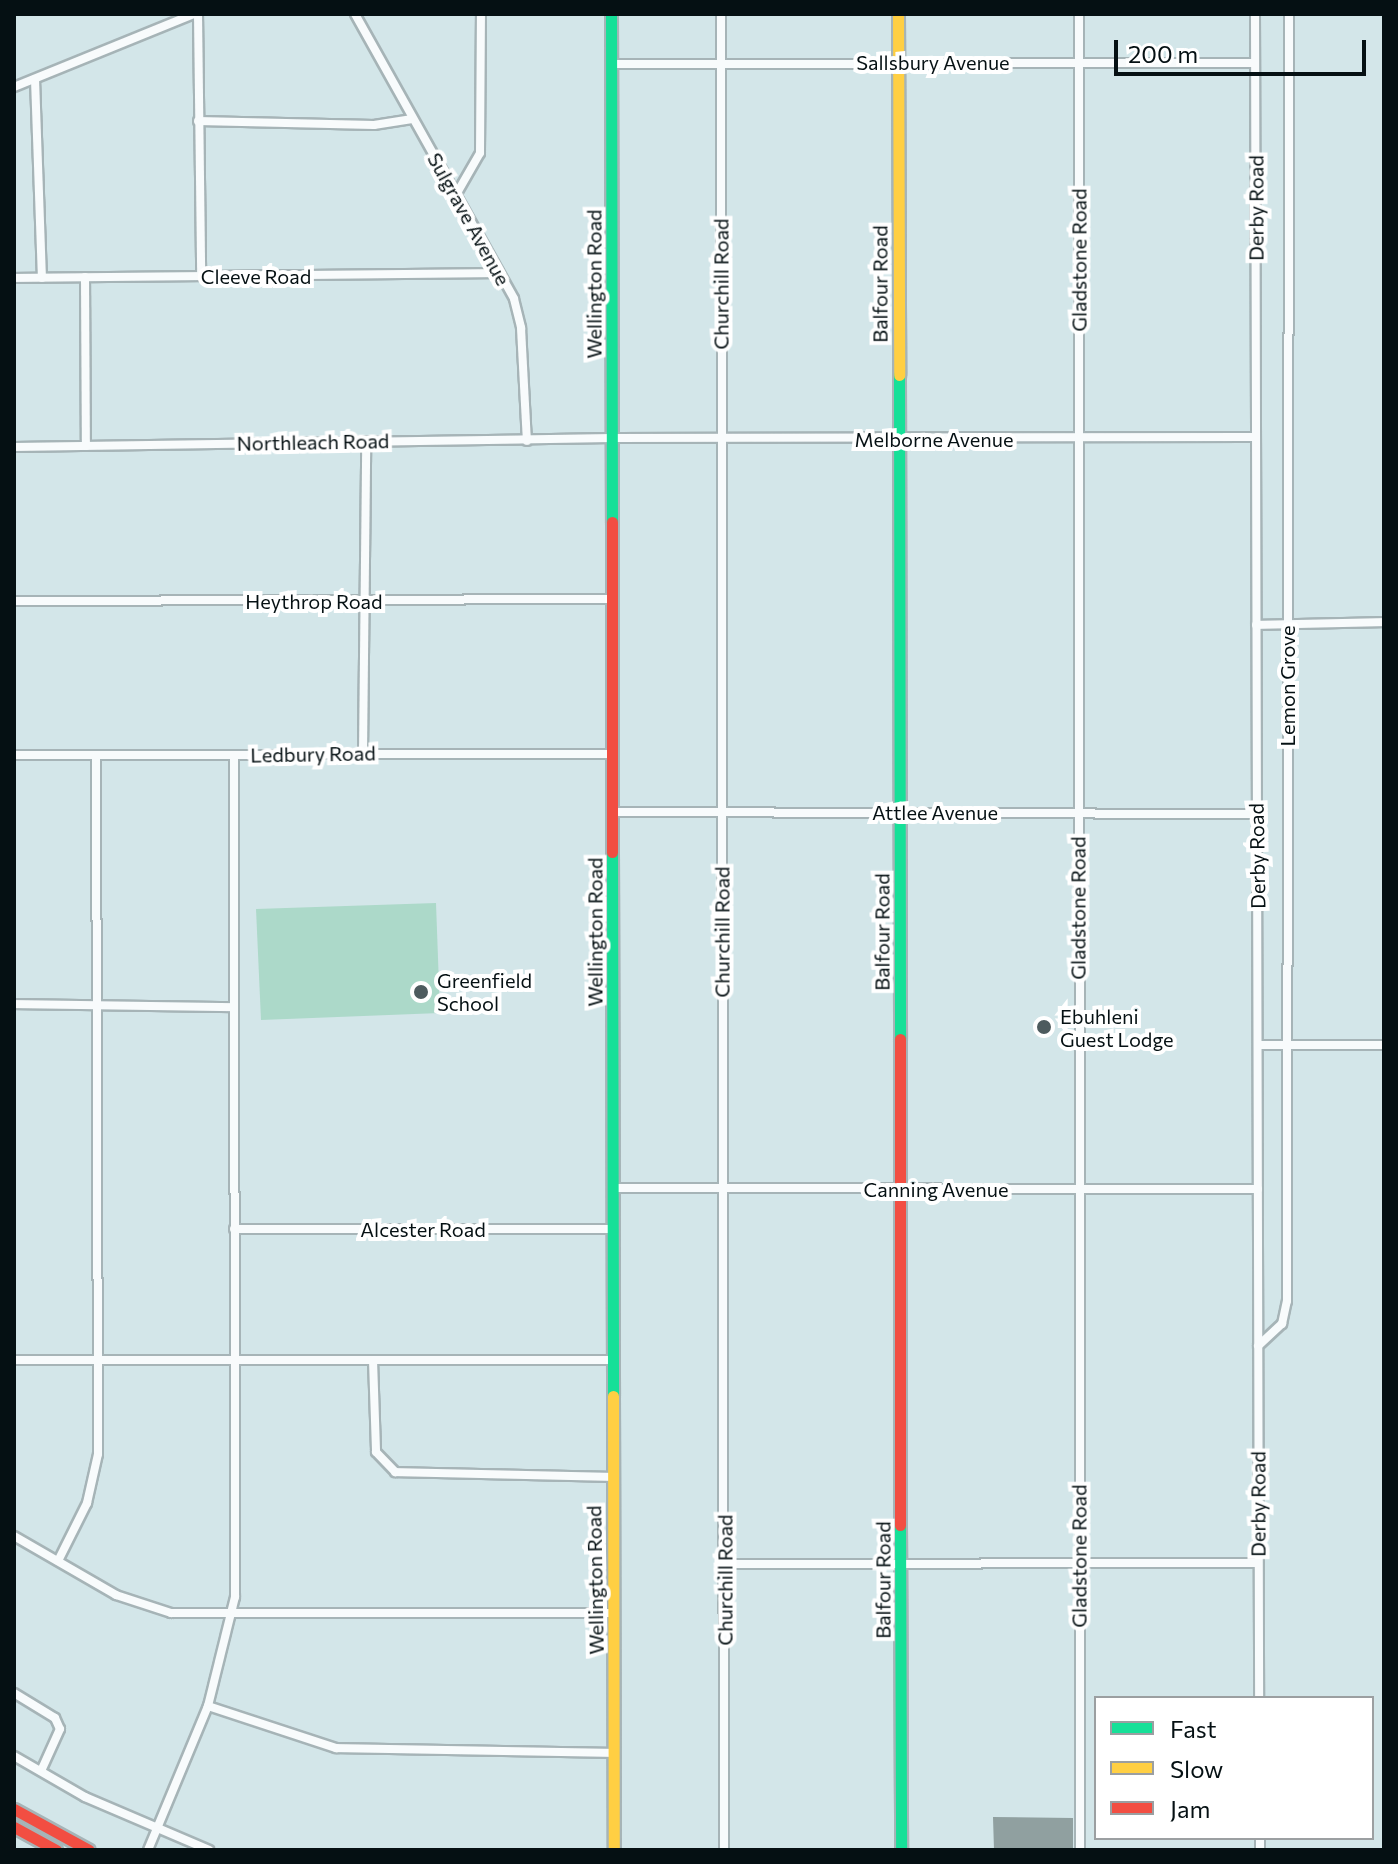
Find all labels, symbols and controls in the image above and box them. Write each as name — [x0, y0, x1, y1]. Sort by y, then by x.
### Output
scale bar — [1118, 24, 1370, 74]
text: 200 m — [1128, 39, 1198, 68]
street label: Sallsbury Avenue — [856, 50, 1010, 74]
street label: Sulgrave Avenue — [423, 149, 515, 289]
street label: Derby Road — [1244, 155, 1268, 261]
street label: Gladstone Road — [1067, 188, 1091, 332]
street label: Wellington Road — [582, 209, 606, 359]
street label: Churchill Road — [709, 218, 733, 350]
street label: Balfour Road — [868, 225, 892, 343]
street label: Cleeve Road — [201, 264, 311, 288]
street label: Melborne Avenue — [854, 427, 1014, 451]
street label: Northleach Road — [236, 429, 390, 455]
street label: Heythrop Road — [245, 589, 383, 613]
street label: Lemon Grove — [1275, 625, 1299, 747]
street label: Ledbury Road — [250, 741, 376, 767]
street label: Attlee Avenue — [872, 800, 998, 824]
street label: Derby Road — [1244, 803, 1270, 909]
street label: Gladstone Road — [1066, 836, 1090, 980]
street label: Wellington Road — [583, 857, 607, 1007]
street label: Churchill Road — [710, 866, 734, 998]
street label: Balfour Road — [870, 873, 894, 991]
place label: Greenfield School — [437, 968, 532, 1015]
marker: Greenfield School — [412, 983, 430, 1001]
place label: Ebuhleni Guest Lodge — [1060, 1004, 1174, 1051]
marker: Ebuhleni Guest Lodge — [1035, 1018, 1053, 1036]
street label: Canning Avenue — [863, 1177, 1009, 1201]
street label: Alcester Road — [360, 1217, 486, 1241]
street label: Derby Road — [1246, 1451, 1270, 1557]
street label: Gladstone Road — [1067, 1484, 1091, 1628]
street label: Wellington Road — [582, 1505, 608, 1655]
street label: Churchill Road — [713, 1514, 737, 1646]
street label: Balfour Road — [871, 1521, 895, 1639]
legend — [1094, 1696, 1374, 1840]
text: Fast — [1170, 1714, 1217, 1743]
text: Slow — [1170, 1754, 1223, 1783]
text: Jam — [1170, 1794, 1210, 1823]

